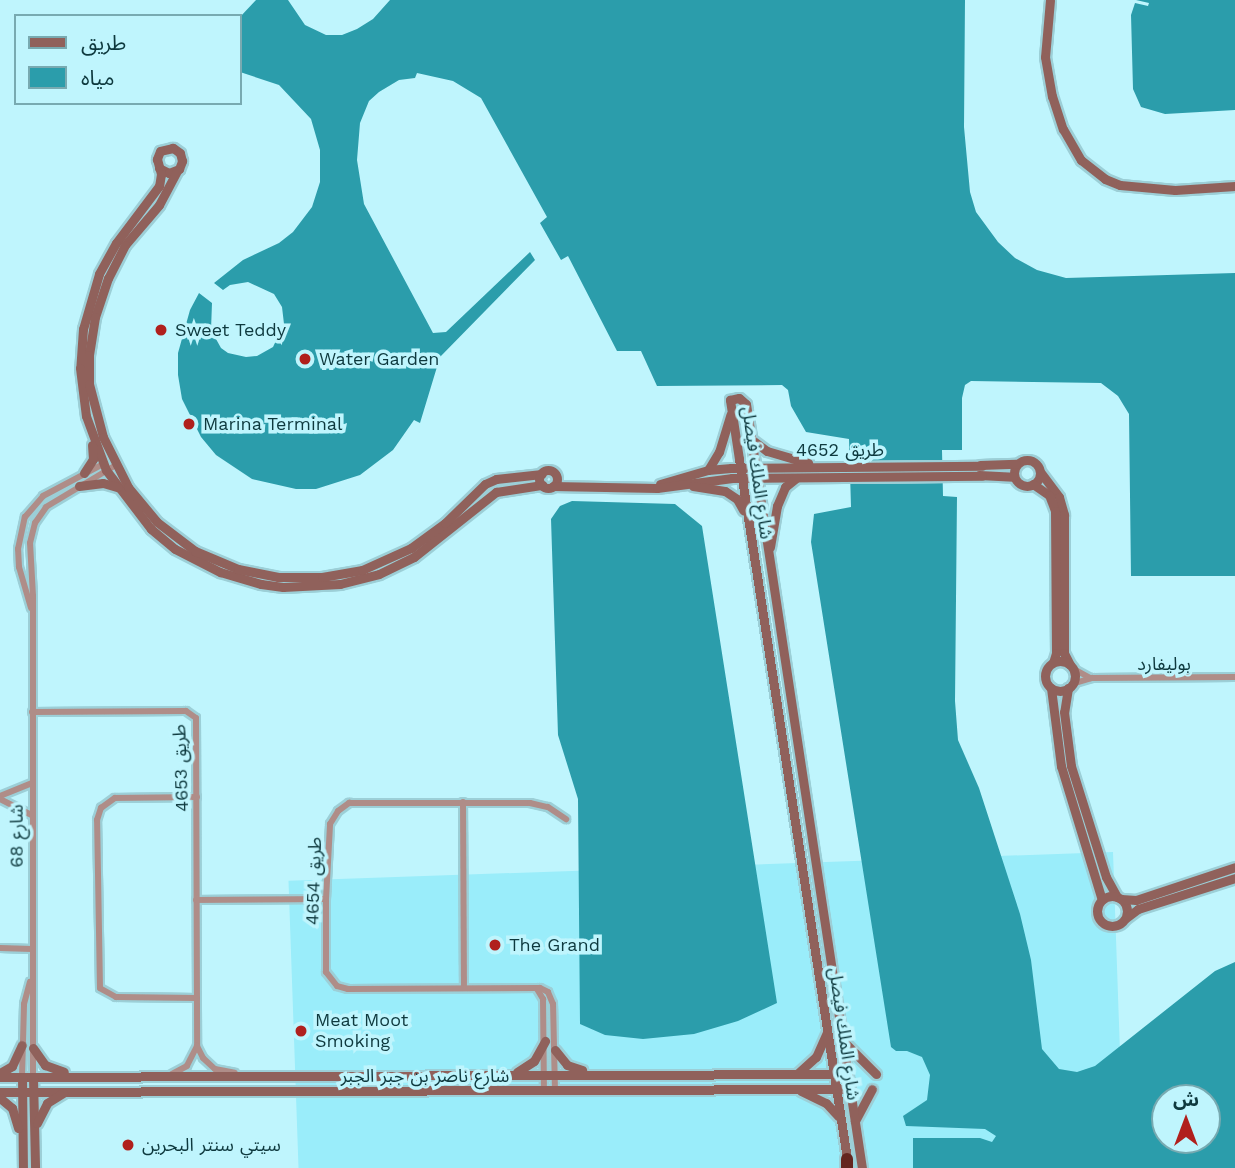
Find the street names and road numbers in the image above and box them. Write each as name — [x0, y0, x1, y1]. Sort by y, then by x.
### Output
street label: شارع الملك فيصل — [737, 405, 777, 541]
street label: طريق 4652 — [796, 439, 884, 461]
street label: بوليفارد — [1137, 653, 1191, 675]
street label: طريق 4653 — [169, 724, 193, 812]
street label: شارع 68 — [6, 804, 28, 868]
street label: طريق 4654 — [302, 837, 326, 925]
street label: شارع الملك فيصل — [824, 966, 864, 1102]
street label: شارع ناصر بن جبر الجبر — [341, 1065, 509, 1087]

